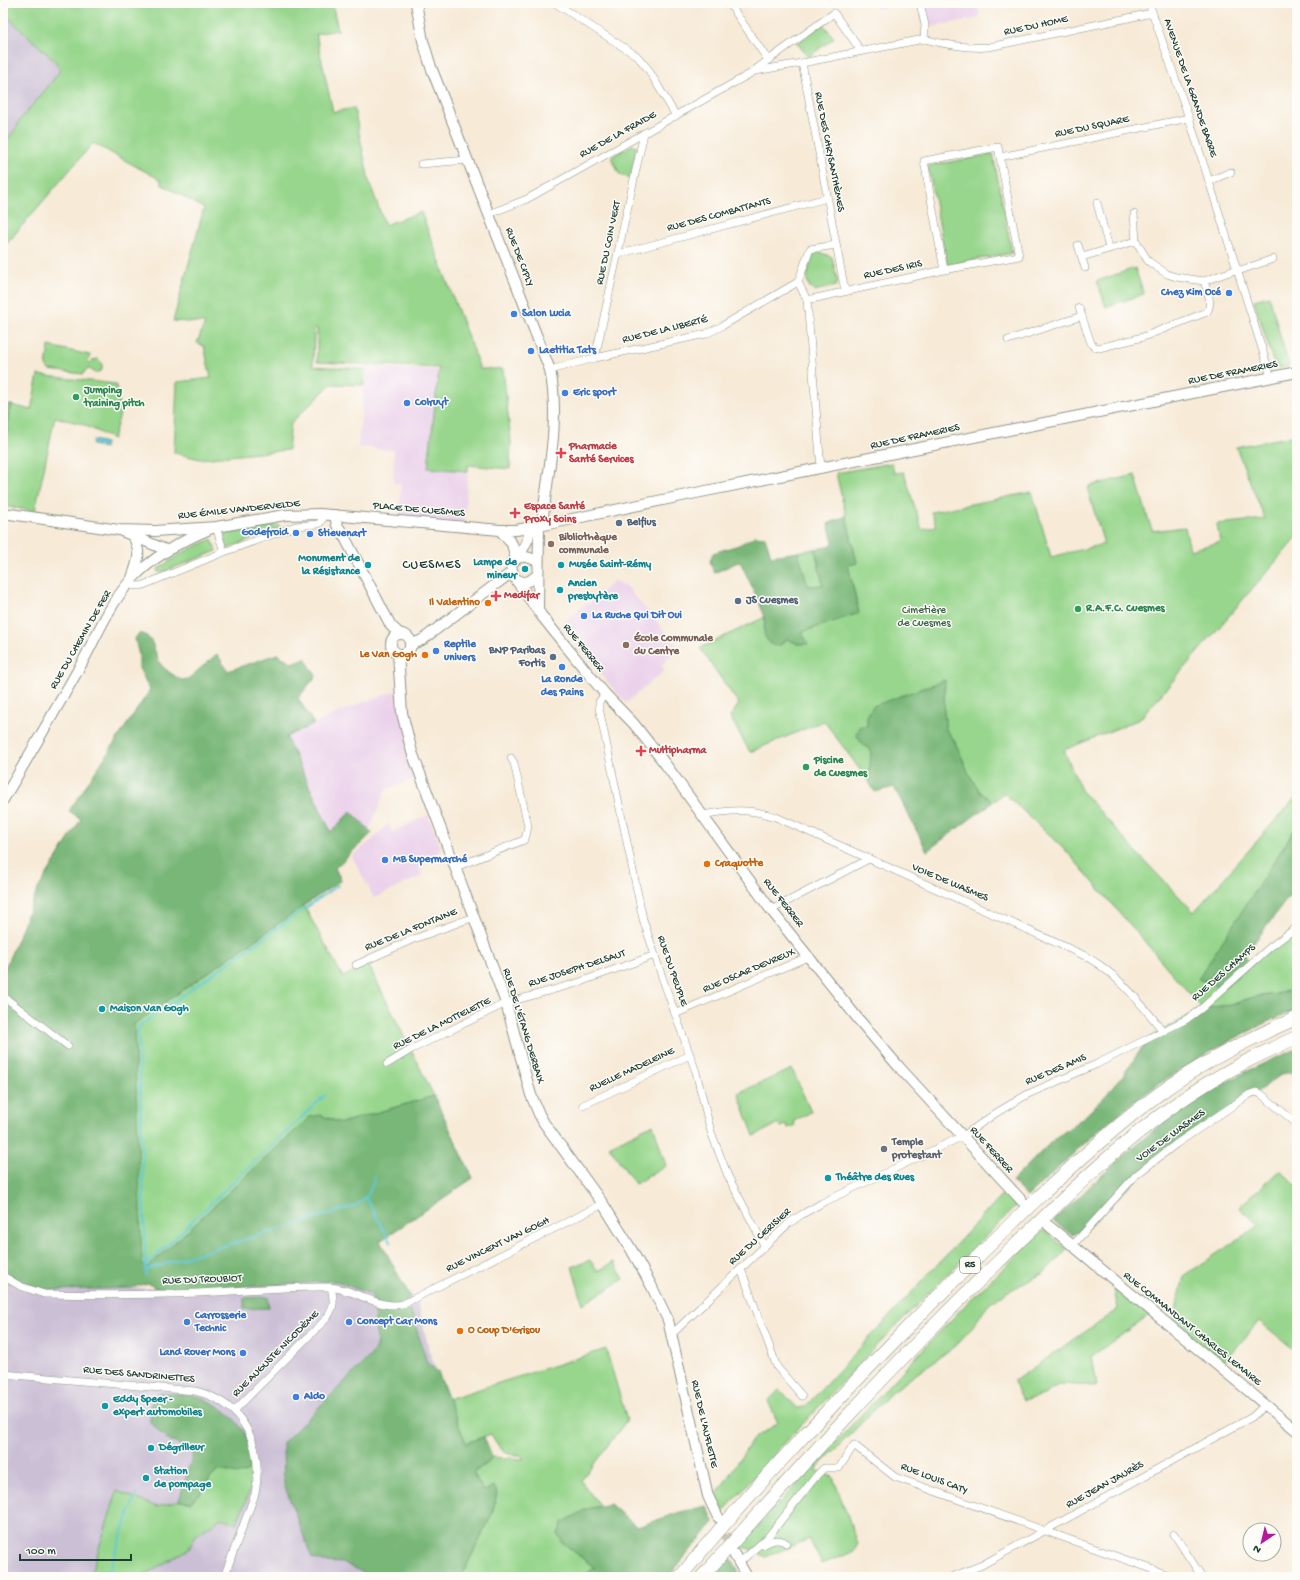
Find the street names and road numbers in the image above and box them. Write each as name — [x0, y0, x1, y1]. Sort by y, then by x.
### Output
street label: RUE DU HOME — [1003, 13, 1070, 39]
street label: AVENUE DE LA GRANDE BARRE — [1161, 17, 1220, 160]
street label: RUE DES CHRYSANTHÈMES — [811, 91, 848, 214]
street label: RUE DE LA FRAIDE — [578, 108, 659, 161]
street label: RUE DU SQUARE — [1054, 113, 1131, 141]
street label: RUE DES COMBATTANTS — [666, 195, 773, 235]
street label: RUE DU COIN VERT — [594, 199, 624, 286]
street label: RUE DE CIPLY — [502, 226, 536, 288]
street label: RUE DES IRIS — [863, 258, 924, 282]
street label: RUE DE LA LIBERTÉ — [621, 312, 710, 346]
street label: RUE DE FRAMERIES — [1187, 358, 1280, 388]
street label: RUE DE FRAMERIES — [869, 421, 962, 452]
street label: RUE ÉMILE VANDERVELDE — [177, 497, 302, 522]
street label: PLACE DE CUESMES — [371, 500, 466, 520]
street label: RUE DU CHEMIN DE FER — [48, 588, 115, 691]
street label: RUE FERRER — [560, 622, 607, 675]
street label: VOIE DE WASMES — [909, 861, 991, 905]
street label: RUE FERRER — [760, 876, 806, 931]
street label: RUE DE LA FONTAINE — [363, 906, 460, 954]
street label: RUE DU PEUPLE — [654, 934, 690, 1009]
street label: RUE DES CHAMPS — [1190, 941, 1259, 1004]
street label: RUE OSCAR DEVREUX — [701, 946, 798, 996]
street label: RUE JOSEPH DELSAUT — [527, 947, 628, 990]
street label: RUE DE L'ÉTANG DERBAIX — [500, 967, 548, 1086]
street label: RUE DE LA MOTTELETTE — [391, 995, 494, 1053]
street label: RUELLE MADELEINE — [588, 1045, 677, 1095]
street label: RUE DES AMIS — [1024, 1051, 1089, 1088]
street label: VOIE DE WASMES — [1133, 1107, 1208, 1166]
street label: RUE FERRER — [967, 1124, 1016, 1177]
street label: RUE DU CERISIER — [727, 1205, 794, 1268]
street label: RUE VINCENT VAN GOGH — [444, 1214, 552, 1275]
road number: R5 — [960, 1257, 980, 1273]
street label: RUE COMMANDANT CHARLES LEMAIRE — [1121, 1270, 1264, 1389]
street label: RUE DU TROUBIOT — [162, 1273, 243, 1287]
street label: RUE AUGUSTE NICODÈME — [230, 1307, 323, 1400]
street label: RUE DES SANDRINETTES — [83, 1364, 196, 1386]
street label: RUE DE L'AUFLETTE — [688, 1379, 720, 1470]
street label: RUE JEAN JAURÈS — [1064, 1457, 1147, 1511]
street label: RUE LOUIS CATY — [899, 1461, 969, 1497]

